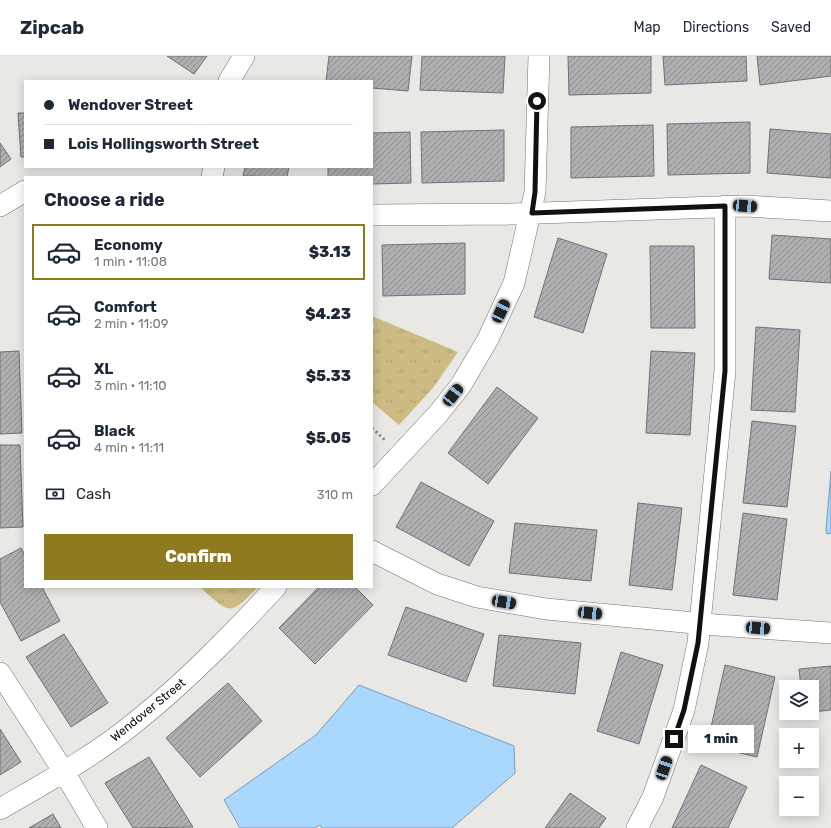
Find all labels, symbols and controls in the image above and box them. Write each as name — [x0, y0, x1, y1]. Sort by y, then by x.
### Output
text: Zipcab — [20, 16, 84, 39]
text: Map — [634, 19, 661, 36]
text: Directions — [683, 19, 749, 36]
text: Saved — [771, 19, 811, 36]
route start — [528, 92, 546, 110]
text: Wendover Street — [68, 96, 193, 114]
text: Lois Hollingsworth Street — [68, 135, 259, 153]
text: Choose a ride — [44, 189, 165, 211]
car — [733, 199, 757, 213]
icon: car — [46, 234, 82, 270]
text: Economy — [94, 236, 163, 254]
text: $3.13 — [309, 243, 351, 261]
text: 1 min · 11:08 — [94, 254, 167, 269]
icon: car — [46, 296, 82, 332]
text: Comfort — [94, 298, 157, 316]
car — [490, 298, 512, 324]
text: $4.23 — [305, 305, 351, 323]
text: 2 min · 11:09 — [94, 316, 168, 331]
icon: car — [46, 358, 82, 394]
text: XL — [94, 360, 113, 378]
text: $5.33 — [306, 367, 351, 385]
text: 3 min · 11:10 — [94, 378, 167, 393]
car — [441, 382, 465, 408]
icon: car — [46, 420, 82, 456]
text: Black — [94, 422, 135, 440]
text: $5.05 — [306, 429, 351, 447]
text: 4 min · 11:11 — [94, 440, 164, 455]
icon: cash — [44, 483, 66, 505]
text: Cash — [76, 485, 111, 503]
text: 310 m — [317, 487, 353, 502]
button: Confirm — [44, 534, 353, 580]
car — [491, 594, 517, 610]
car — [578, 606, 602, 620]
car — [746, 621, 770, 635]
street label: Wendover Street — [108, 675, 188, 744]
map controls — [779, 680, 819, 816]
button: layers — [779, 680, 819, 720]
callout: 1 min — [688, 725, 754, 753]
button: + — [779, 728, 819, 768]
route end — [665, 730, 683, 748]
text: 1 min — [704, 731, 738, 746]
car — [654, 755, 674, 781]
button: − — [779, 776, 819, 816]

